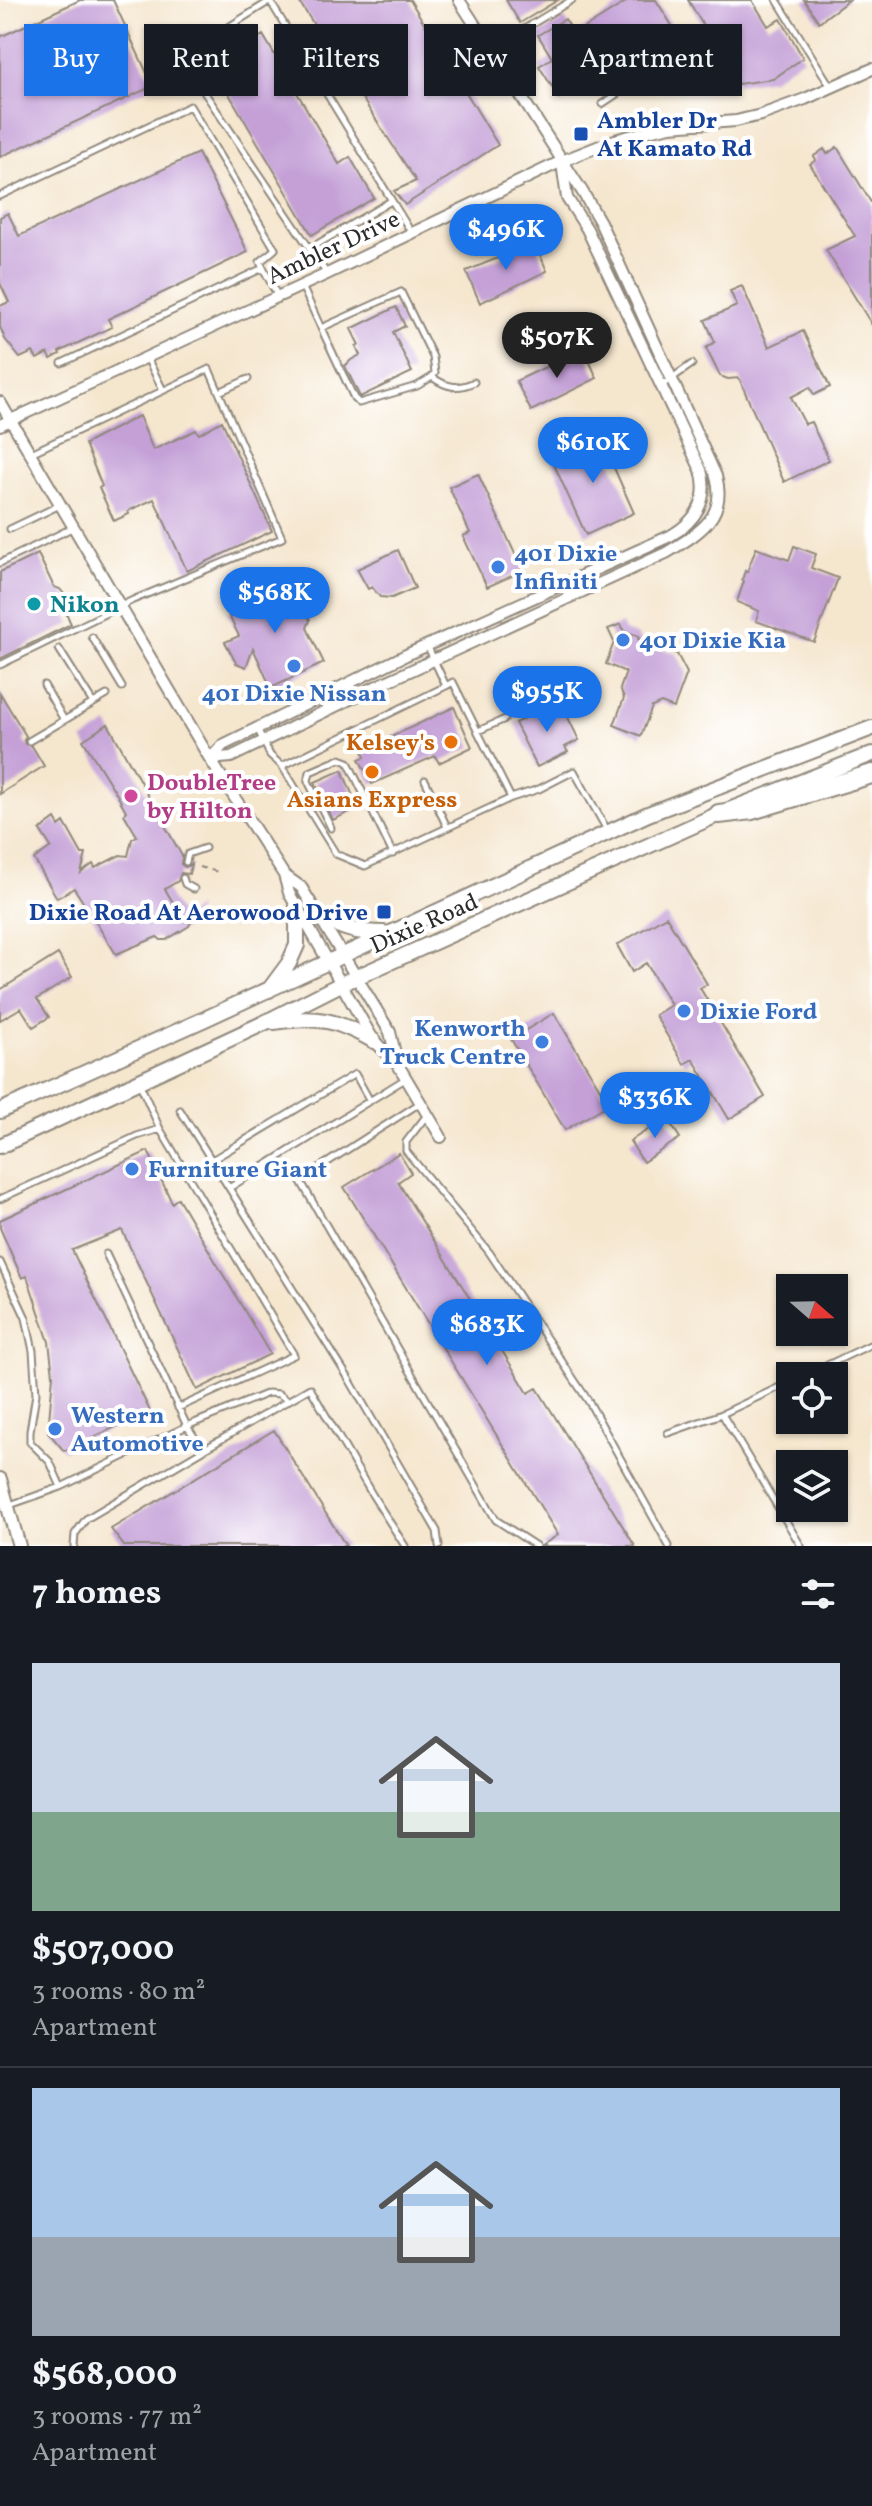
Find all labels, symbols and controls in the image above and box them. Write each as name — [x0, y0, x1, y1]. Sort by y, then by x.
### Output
chip: Buy — [24, 24, 128, 96]
chip: Rent — [144, 24, 258, 96]
chip: Filters — [274, 24, 408, 96]
chip: New — [424, 24, 536, 96]
chip: Apartment — [552, 24, 742, 96]
place label: Ambler Dr At Kamato Rd — [597, 105, 753, 167]
marker: Ambler Dr At Kamato Rd — [572, 125, 590, 143]
street label: Ambler Drive — [262, 203, 406, 294]
pin: $496K — [450, 204, 562, 272]
text: $496K — [467, 212, 545, 248]
pin: $507K — [501, 312, 613, 380]
text: $507K — [520, 320, 594, 356]
pin: $610K — [537, 417, 649, 485]
text: $610K — [556, 425, 630, 461]
place label: 401 Dixie Infiniti — [514, 538, 617, 600]
marker: 401 Dixie Infiniti — [489, 558, 507, 576]
pin: $568K — [219, 567, 331, 635]
text: $568K — [238, 575, 312, 611]
place label: Nikon — [50, 589, 120, 623]
marker: Nikon — [25, 595, 43, 613]
place label: 401 Dixie Kia — [639, 625, 786, 659]
marker: 401 Dixie Kia — [614, 631, 632, 649]
marker: 401 Dixie Nissan — [285, 657, 303, 675]
pin: $955K — [491, 666, 603, 734]
text: $955K — [511, 674, 583, 710]
place label: 401 Dixie Nissan — [201, 678, 387, 712]
place label: Kelsey's — [346, 727, 435, 761]
marker: Kelsey's — [442, 733, 460, 751]
marker: Asians Express — [363, 763, 381, 781]
place label: DoubleTree by Hilton — [147, 767, 276, 829]
place label: Asians Express — [287, 784, 457, 818]
marker: DoubleTree by Hilton — [122, 787, 140, 805]
street label: Dixie Road — [365, 886, 484, 964]
place label: Dixie Road At Aerowood Drive — [29, 897, 368, 931]
marker: Dixie Road At Aerowood Drive — [375, 903, 393, 921]
place label: Dixie Ford — [700, 996, 818, 1030]
marker: Dixie Ford — [675, 1002, 693, 1020]
place label: Kenworth Truck Centre — [380, 1013, 526, 1075]
marker: Kenworth Truck Centre — [533, 1033, 551, 1051]
pin: $336K — [599, 1072, 711, 1140]
text: $336K — [618, 1080, 692, 1116]
place label: Furniture Giant — [148, 1154, 327, 1188]
marker: Furniture Giant — [123, 1160, 141, 1178]
north arrow — [776, 1274, 848, 1346]
map controls — [776, 1274, 848, 1522]
pin: $683K — [431, 1299, 543, 1367]
text: $683K — [449, 1307, 525, 1343]
button: locate — [776, 1362, 848, 1434]
place label: Western Automotive — [71, 1400, 204, 1462]
marker: Western Automotive — [46, 1420, 64, 1438]
button: layers — [776, 1450, 848, 1522]
text: 7 homes — [32, 1571, 161, 1618]
icon: filters — [796, 1572, 840, 1616]
icon: home — [364, 1715, 508, 1859]
text: $507,000 — [32, 1927, 174, 1974]
text: 3 rooms · 80 m² — [32, 1974, 205, 2010]
text: Apartment — [32, 2010, 157, 2046]
icon: home — [364, 2140, 508, 2284]
text: $568,000 — [32, 2352, 177, 2399]
text: 3 rooms · 77 m² — [32, 2399, 202, 2435]
text: Apartment — [32, 2435, 157, 2471]

